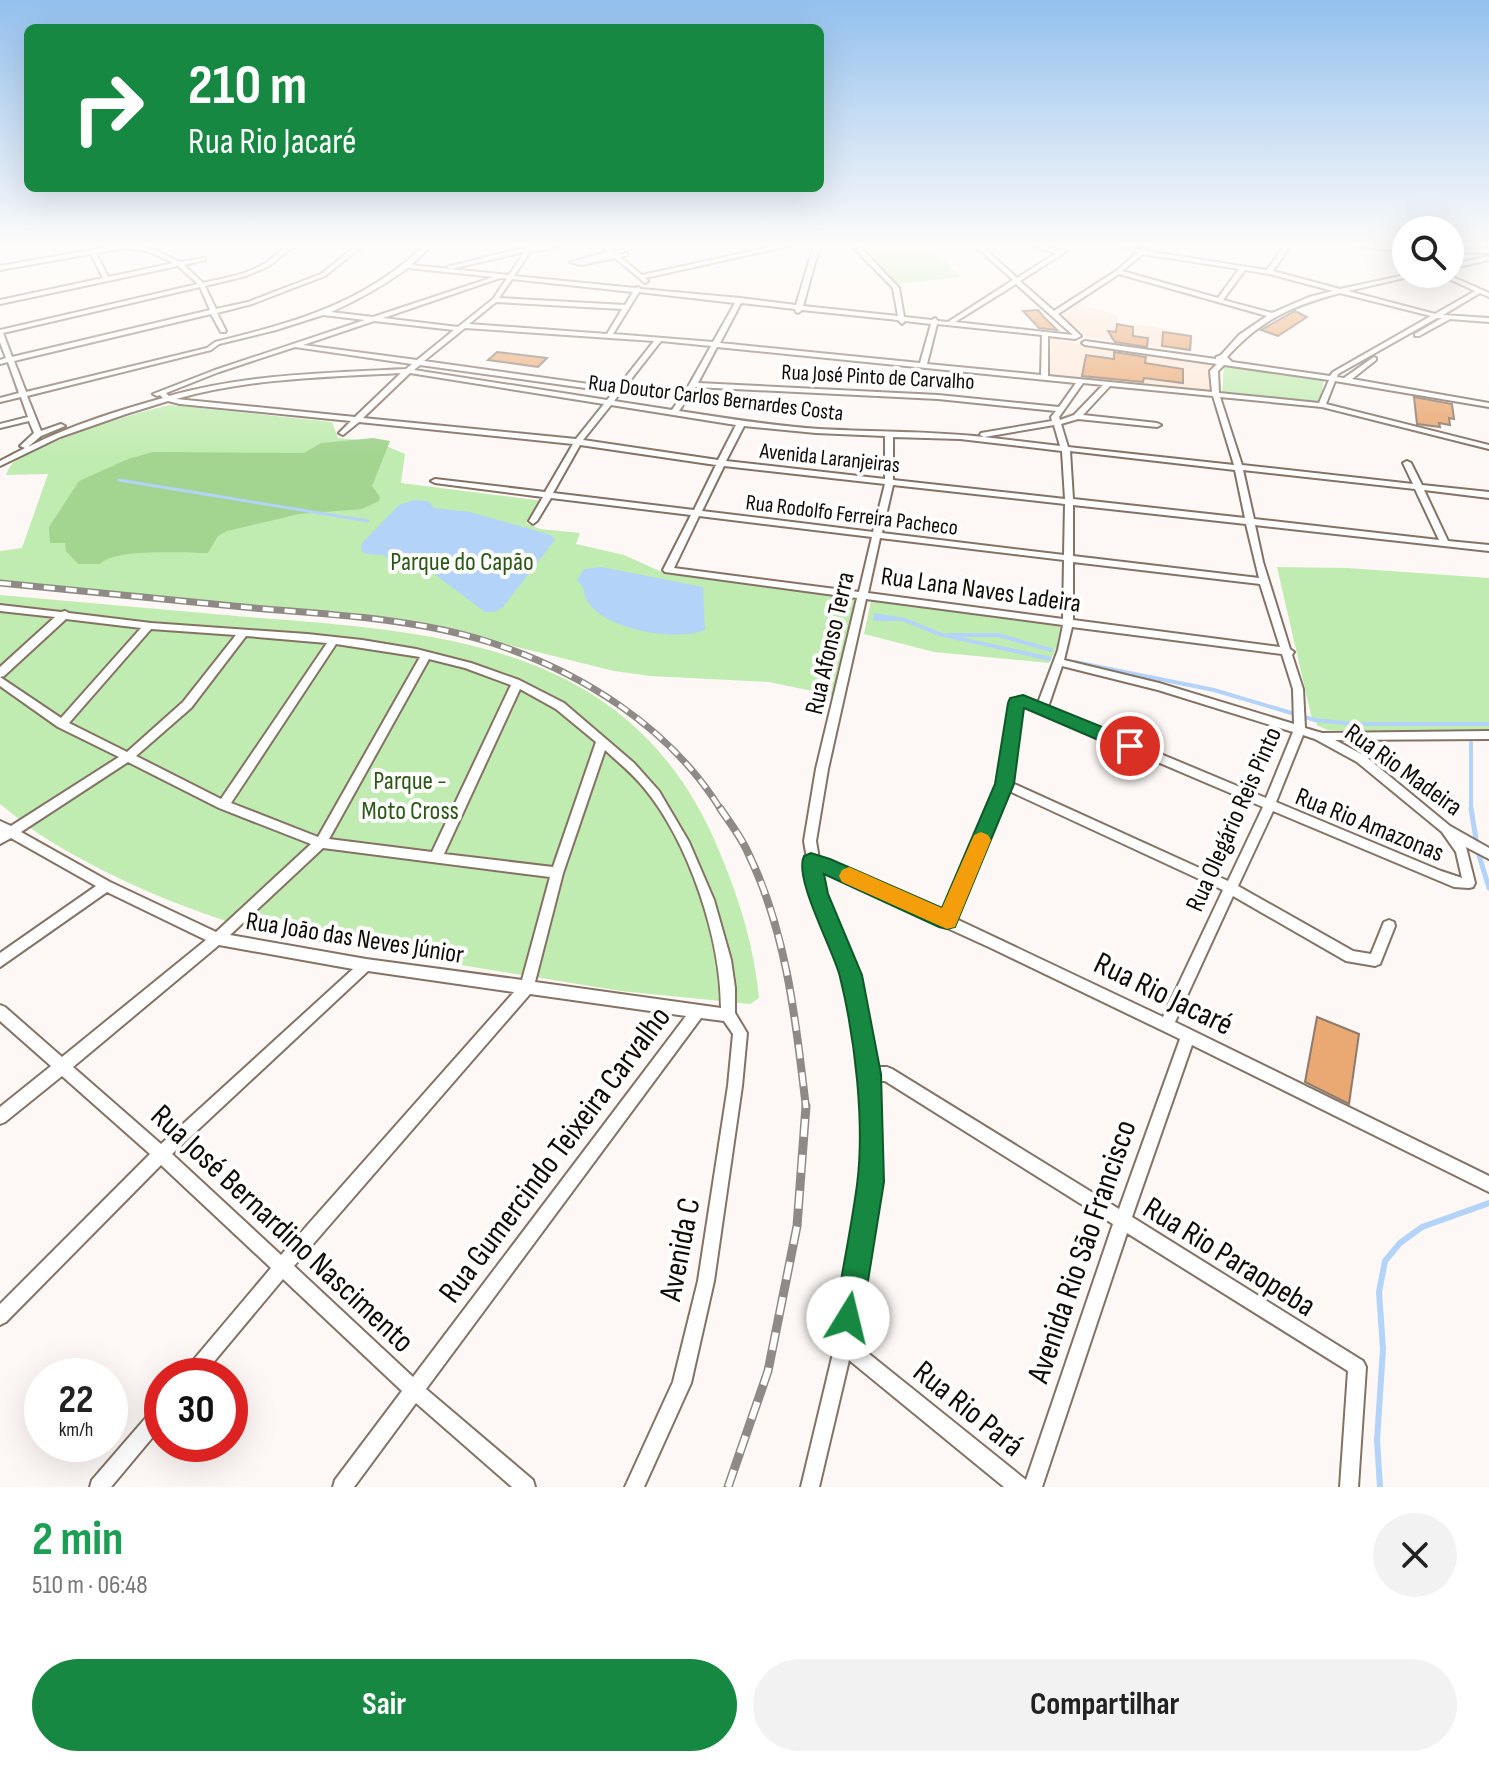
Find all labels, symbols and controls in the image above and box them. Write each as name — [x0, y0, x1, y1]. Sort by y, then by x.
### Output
text: 210 m — [188, 53, 307, 120]
icon: right — [56, 56, 160, 160]
text: Rua Rio Jacaré — [188, 121, 357, 164]
map controls — [1392, 216, 1464, 288]
button: search — [1392, 216, 1464, 288]
street label: Rua José Pinto de Carvalho — [781, 359, 975, 396]
street label: Rua Doutor Carlos Bernardes Costa — [587, 369, 845, 428]
street label: Avenida Laranjeiras — [757, 438, 901, 479]
street label: Rua Rodolfo Ferreira Pacheco — [744, 489, 959, 542]
park label: Parque do Capão — [390, 547, 534, 578]
street label: Rua Lana Naves Ladeira — [879, 561, 1083, 620]
street label: Rua Afonso Terra — [799, 569, 862, 718]
pin — [1096, 712, 1164, 780]
street label: Rua Rio Madeira — [1338, 717, 1468, 823]
street label: Rua Olegário Reis Pinto — [1180, 723, 1289, 917]
icon: arrive — [1108, 724, 1152, 768]
park label: Parque - Moto Cross — [361, 766, 459, 827]
street label: Rua Rio Amazonas — [1291, 782, 1448, 869]
street label: Rua João das Neves Júnior — [244, 906, 466, 971]
street label: Rua Rio Jacaré — [1087, 944, 1239, 1045]
street label: Rua Gumercindo Teixeira Carvalho — [431, 999, 679, 1311]
street label: Rua José Bernardino Nascimento — [142, 1097, 422, 1361]
street label: Avenida Rio São Francisco — [1019, 1115, 1146, 1389]
street label: Rua Rio Paraopeba — [1136, 1189, 1323, 1326]
street label: Avenida C — [651, 1194, 710, 1305]
position arrow — [806, 1276, 890, 1360]
street label: Rua Rio Pará — [905, 1353, 1031, 1466]
speed limit sign: 30 — [144, 1358, 248, 1462]
text: 22 — [58, 1376, 94, 1424]
text: km/h — [59, 1418, 93, 1442]
text: 2 min — [32, 1511, 123, 1568]
button: close — [1373, 1513, 1457, 1597]
text: 510 m · 06:48 — [32, 1570, 148, 1601]
button: Sair — [32, 1659, 737, 1751]
button: Compartilhar — [753, 1659, 1457, 1751]

